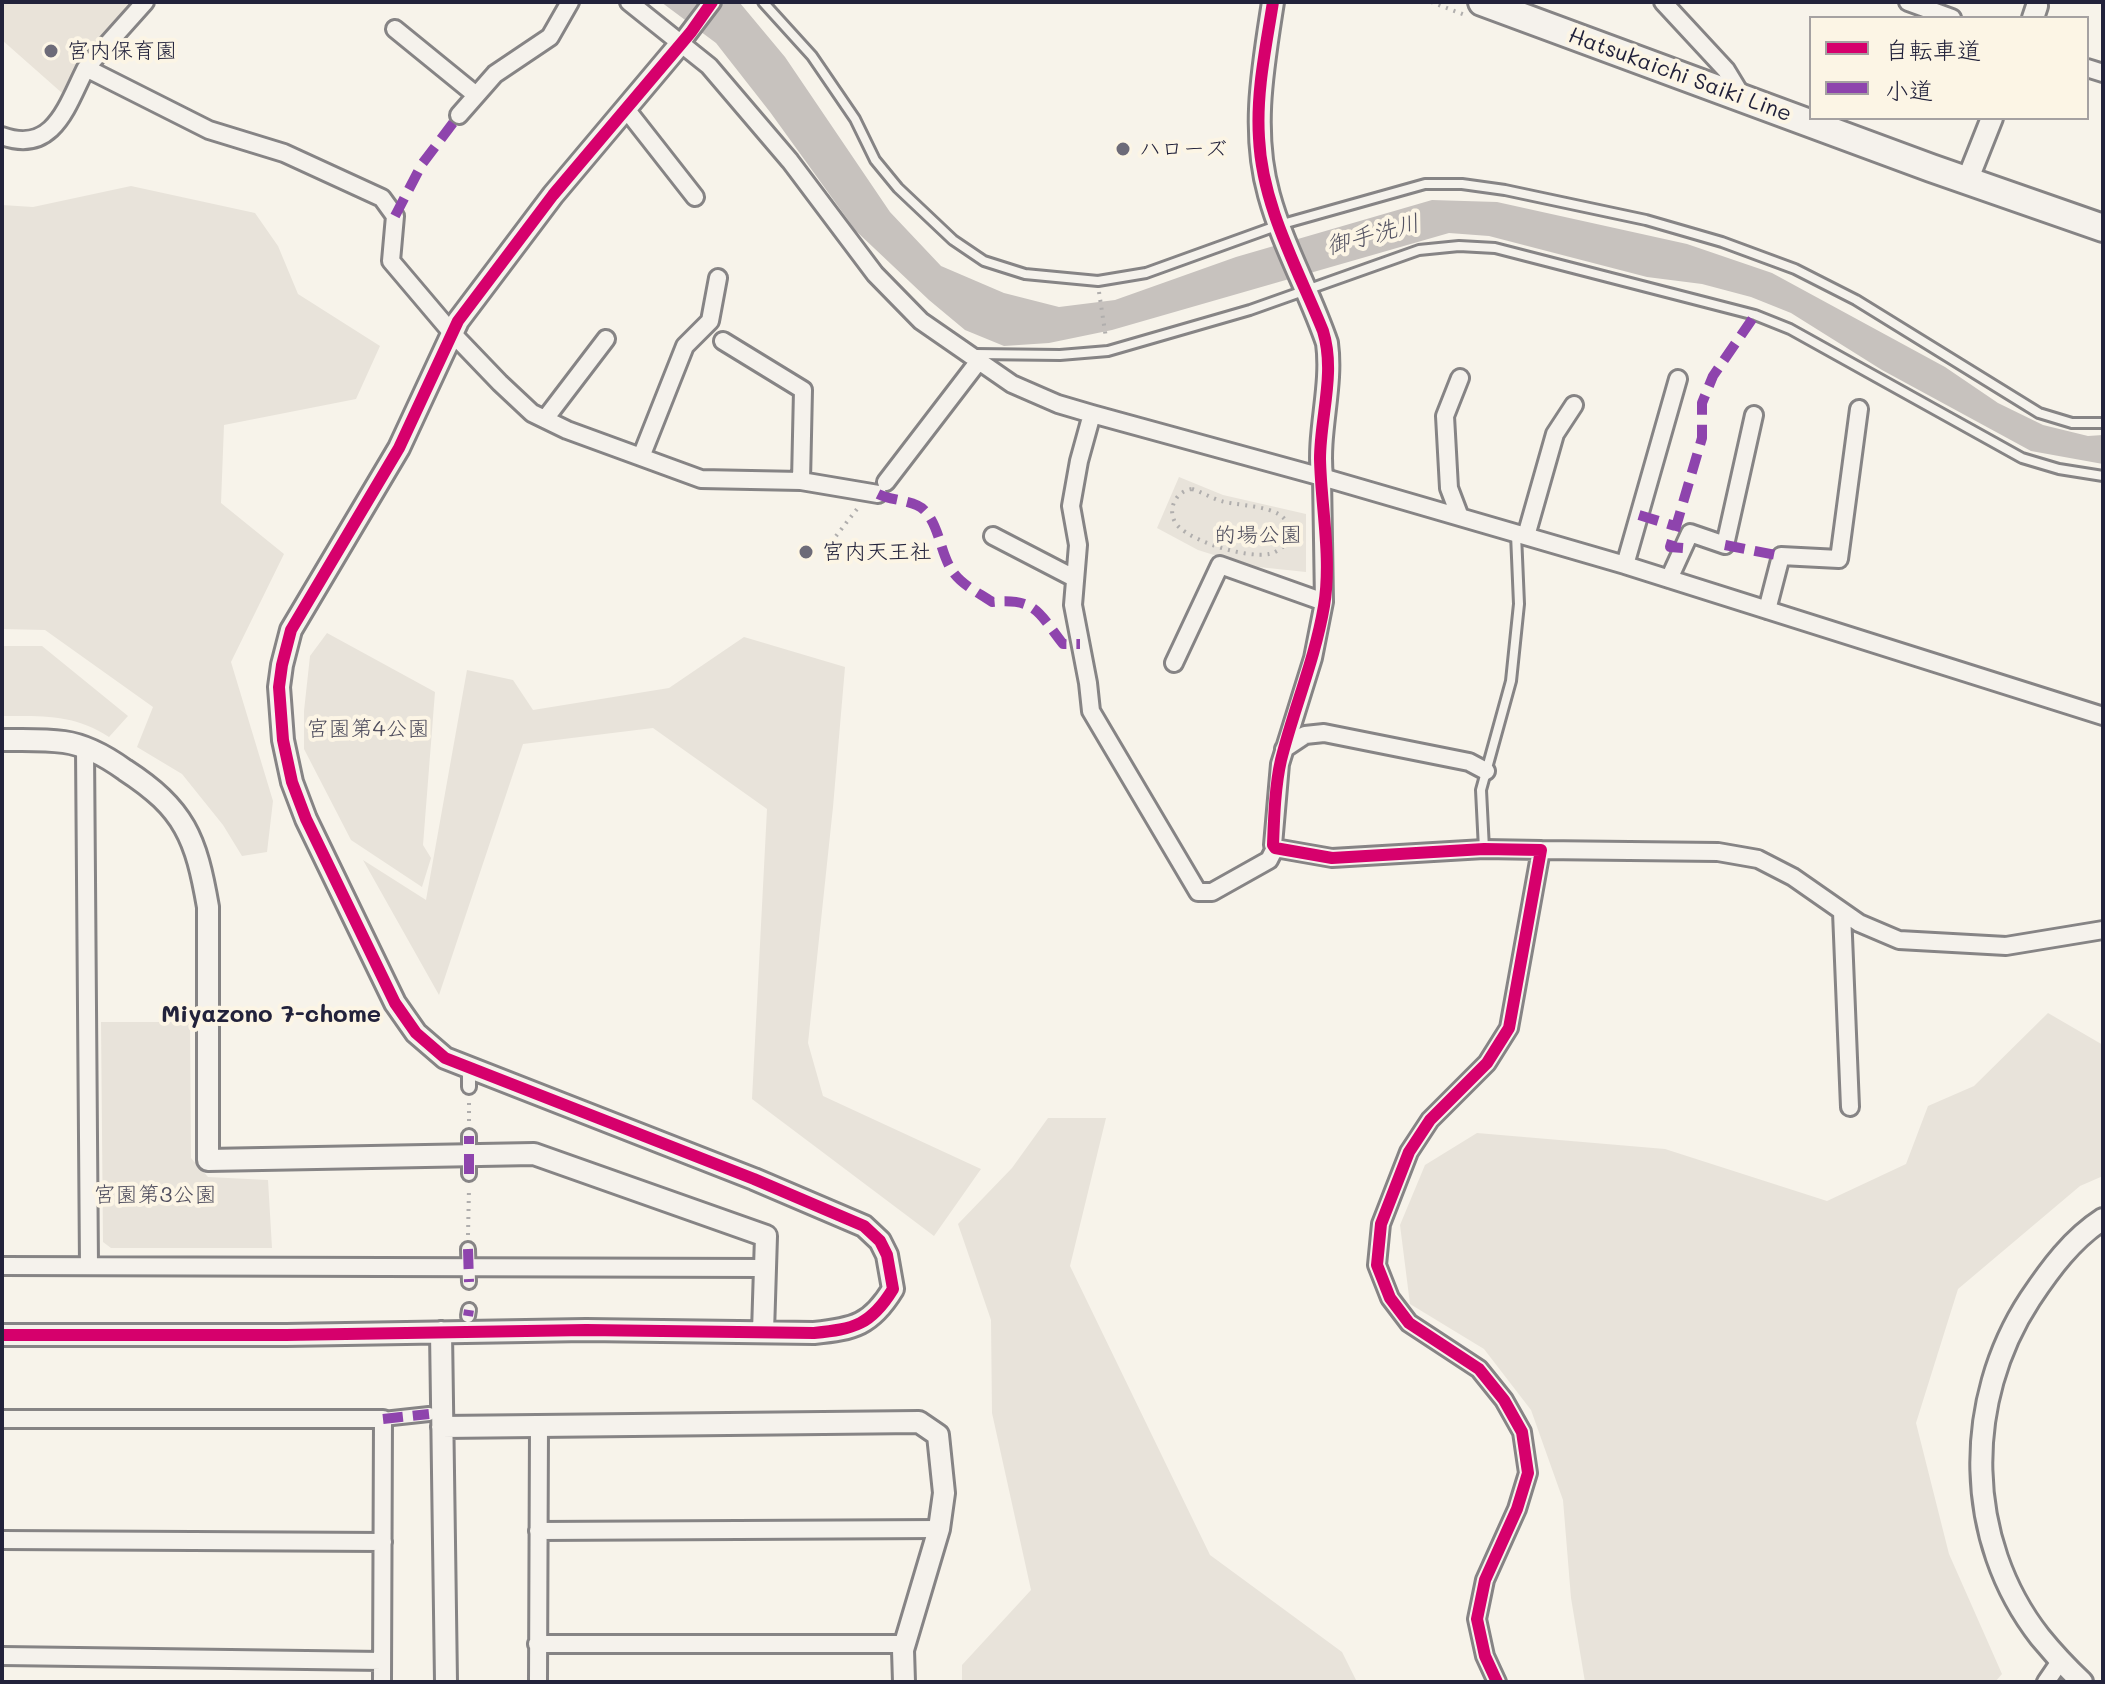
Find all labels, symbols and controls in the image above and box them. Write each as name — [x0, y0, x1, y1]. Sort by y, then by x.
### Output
legend — [1809, 16, 2089, 120]
street label: Hatsukaichi Saiki Line — [1565, 22, 1795, 128]
text: 自転車道 — [1885, 34, 1981, 65]
place label: 宮内保育園 — [67, 38, 177, 64]
marker: 宮内保育園 — [42, 42, 60, 60]
text: 小道 — [1885, 74, 1933, 105]
place label: ハローズ — [1139, 136, 1227, 162]
marker: ハローズ — [1114, 140, 1132, 158]
water label: 御手洗川 — [1323, 209, 1423, 261]
park label: 的場公園 — [1214, 522, 1302, 548]
place label: 宮内天王社 — [822, 539, 932, 565]
marker: 宮内天王社 — [797, 543, 815, 561]
park label: 宮園第4公園 — [307, 716, 429, 742]
district label: Miyazono 7-chome — [161, 1001, 381, 1029]
park label: 宮園第3公園 — [94, 1182, 216, 1208]

